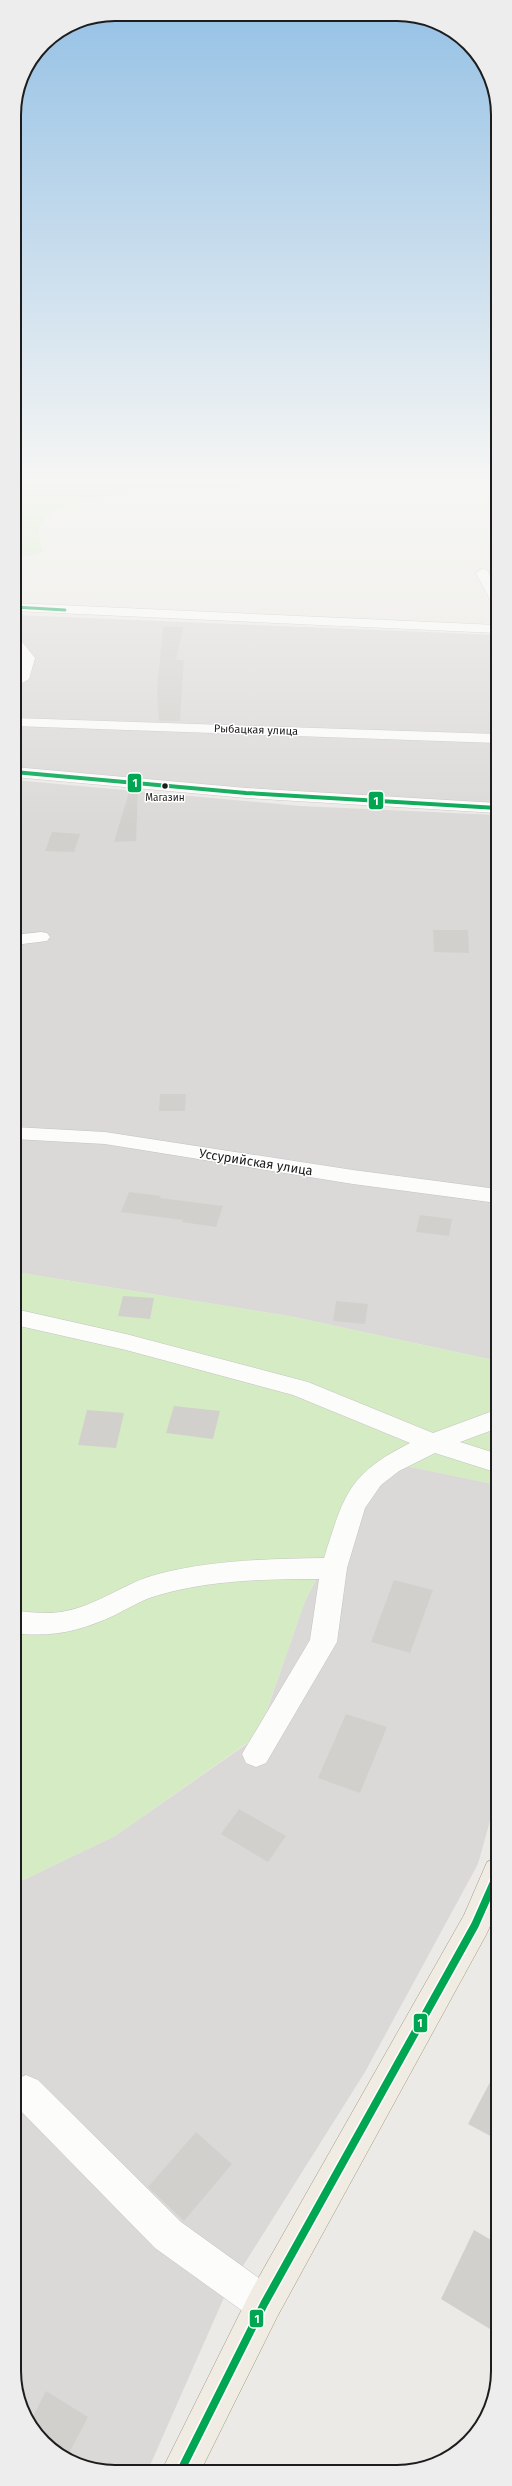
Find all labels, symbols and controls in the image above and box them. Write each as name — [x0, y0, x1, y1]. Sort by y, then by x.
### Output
street label: Рыбацкая улица — [214, 722, 298, 738]
line badge: 1 — [127, 773, 142, 793]
text: 1 — [132, 777, 138, 790]
marker: Магазин — [160, 781, 170, 791]
line badge: 1 — [368, 791, 384, 810]
place label: Магазин — [145, 792, 185, 804]
text: 1 — [373, 795, 379, 808]
street label: Уссурийская улица — [198, 1146, 314, 1178]
line badge: 1 — [413, 2013, 428, 2033]
text: 1 — [417, 2017, 423, 2030]
line badge: 1 — [249, 2309, 264, 2328]
text: 1 — [254, 2313, 260, 2326]

